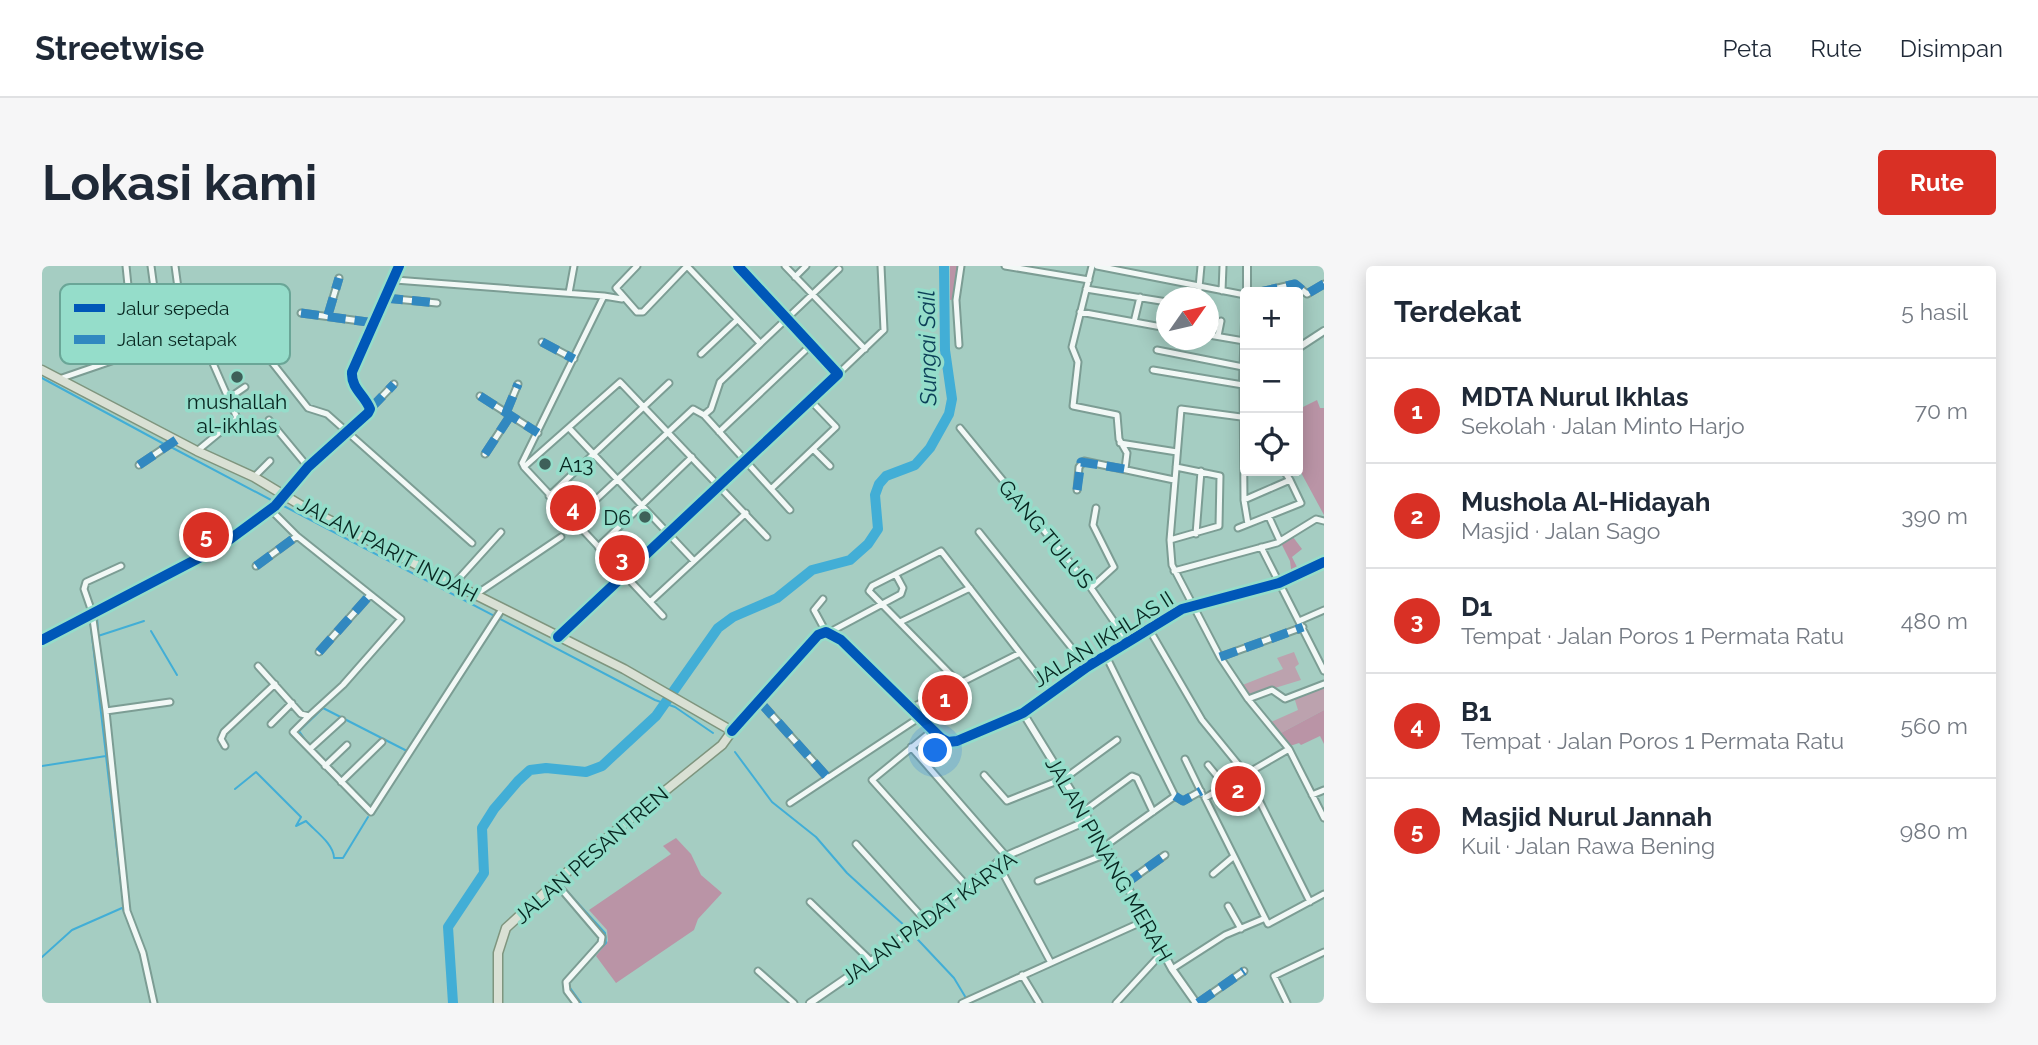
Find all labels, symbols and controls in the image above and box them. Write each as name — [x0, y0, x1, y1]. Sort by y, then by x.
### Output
text: Streetwise — [35, 29, 204, 68]
text: Peta — [1722, 34, 1772, 63]
text: Rute — [1810, 34, 1862, 63]
text: Disimpan — [1900, 34, 2003, 63]
button: Rute — [1878, 150, 1996, 215]
text: Lokasi kami — [42, 154, 317, 211]
legend — [60, 284, 290, 364]
north arrow — [1156, 287, 1219, 350]
map controls — [1240, 287, 1303, 476]
button: + — [1240, 287, 1303, 350]
water label: Sungai Sail — [912, 290, 942, 407]
text: Terdekat — [1394, 294, 1522, 329]
text: Jalur sepeda — [117, 297, 229, 319]
text: 5 hasil — [1901, 298, 1968, 325]
text: Jalan setapak — [117, 328, 237, 350]
button: − — [1240, 350, 1303, 413]
marker: mushallah al-ikhlas — [229, 369, 245, 385]
text: MDTA Nurul Ikhlas — [1461, 382, 1689, 412]
place label: mushallah al-ikhlas — [187, 389, 287, 438]
text: 1 — [1411, 397, 1423, 424]
text: 70 m — [1915, 397, 1968, 424]
text: Sekolah · Jalan Minto Harjo — [1461, 412, 1745, 439]
button: locate — [1240, 413, 1303, 476]
place label: A13 — [559, 452, 593, 477]
marker: A13 — [537, 456, 553, 472]
street label: GANG TULUS — [993, 475, 1099, 594]
pin: 4 — [550, 482, 596, 534]
text: Mushola Al-Hidayah — [1461, 487, 1711, 517]
street label: JALAN PARIT INDAH — [294, 491, 482, 607]
text: 2 — [1411, 502, 1423, 529]
text: 390 m — [1901, 502, 1968, 529]
place label: D6 — [603, 505, 631, 530]
pin: 5 — [183, 509, 229, 561]
marker: D6 — [637, 509, 653, 525]
text: Masjid · Jalan Sago — [1461, 517, 1661, 544]
pin: 3 — [599, 532, 645, 584]
street label: JALAN IKHLAS II — [1028, 586, 1178, 692]
text: D1 — [1461, 592, 1492, 622]
text: 3 — [1411, 607, 1423, 634]
text: 480 m — [1901, 607, 1968, 634]
text: Tempat · Jalan Poros 1 Permata Ratu — [1461, 622, 1844, 649]
pin: 1 — [922, 672, 968, 724]
text: B1 — [1461, 697, 1492, 727]
text: 4 — [1410, 712, 1424, 739]
text: 560 m — [1901, 712, 1968, 739]
text: Tempat · Jalan Poros 1 Permata Ratu — [1461, 727, 1844, 754]
your location — [918, 733, 952, 767]
street label: JALAN PINANG MERAH — [1040, 752, 1178, 966]
pin: 2 — [1215, 763, 1261, 815]
street label: JALAN PESANTREN — [509, 781, 673, 929]
text: Masjid Nurul Jannah — [1461, 802, 1712, 832]
text: 5 — [1411, 817, 1423, 844]
text: 980 m — [1900, 817, 1968, 844]
text: Kuil · Jalan Rawa Bening — [1461, 832, 1715, 859]
street label: JALAN PADAT KARYA — [837, 846, 1021, 990]

